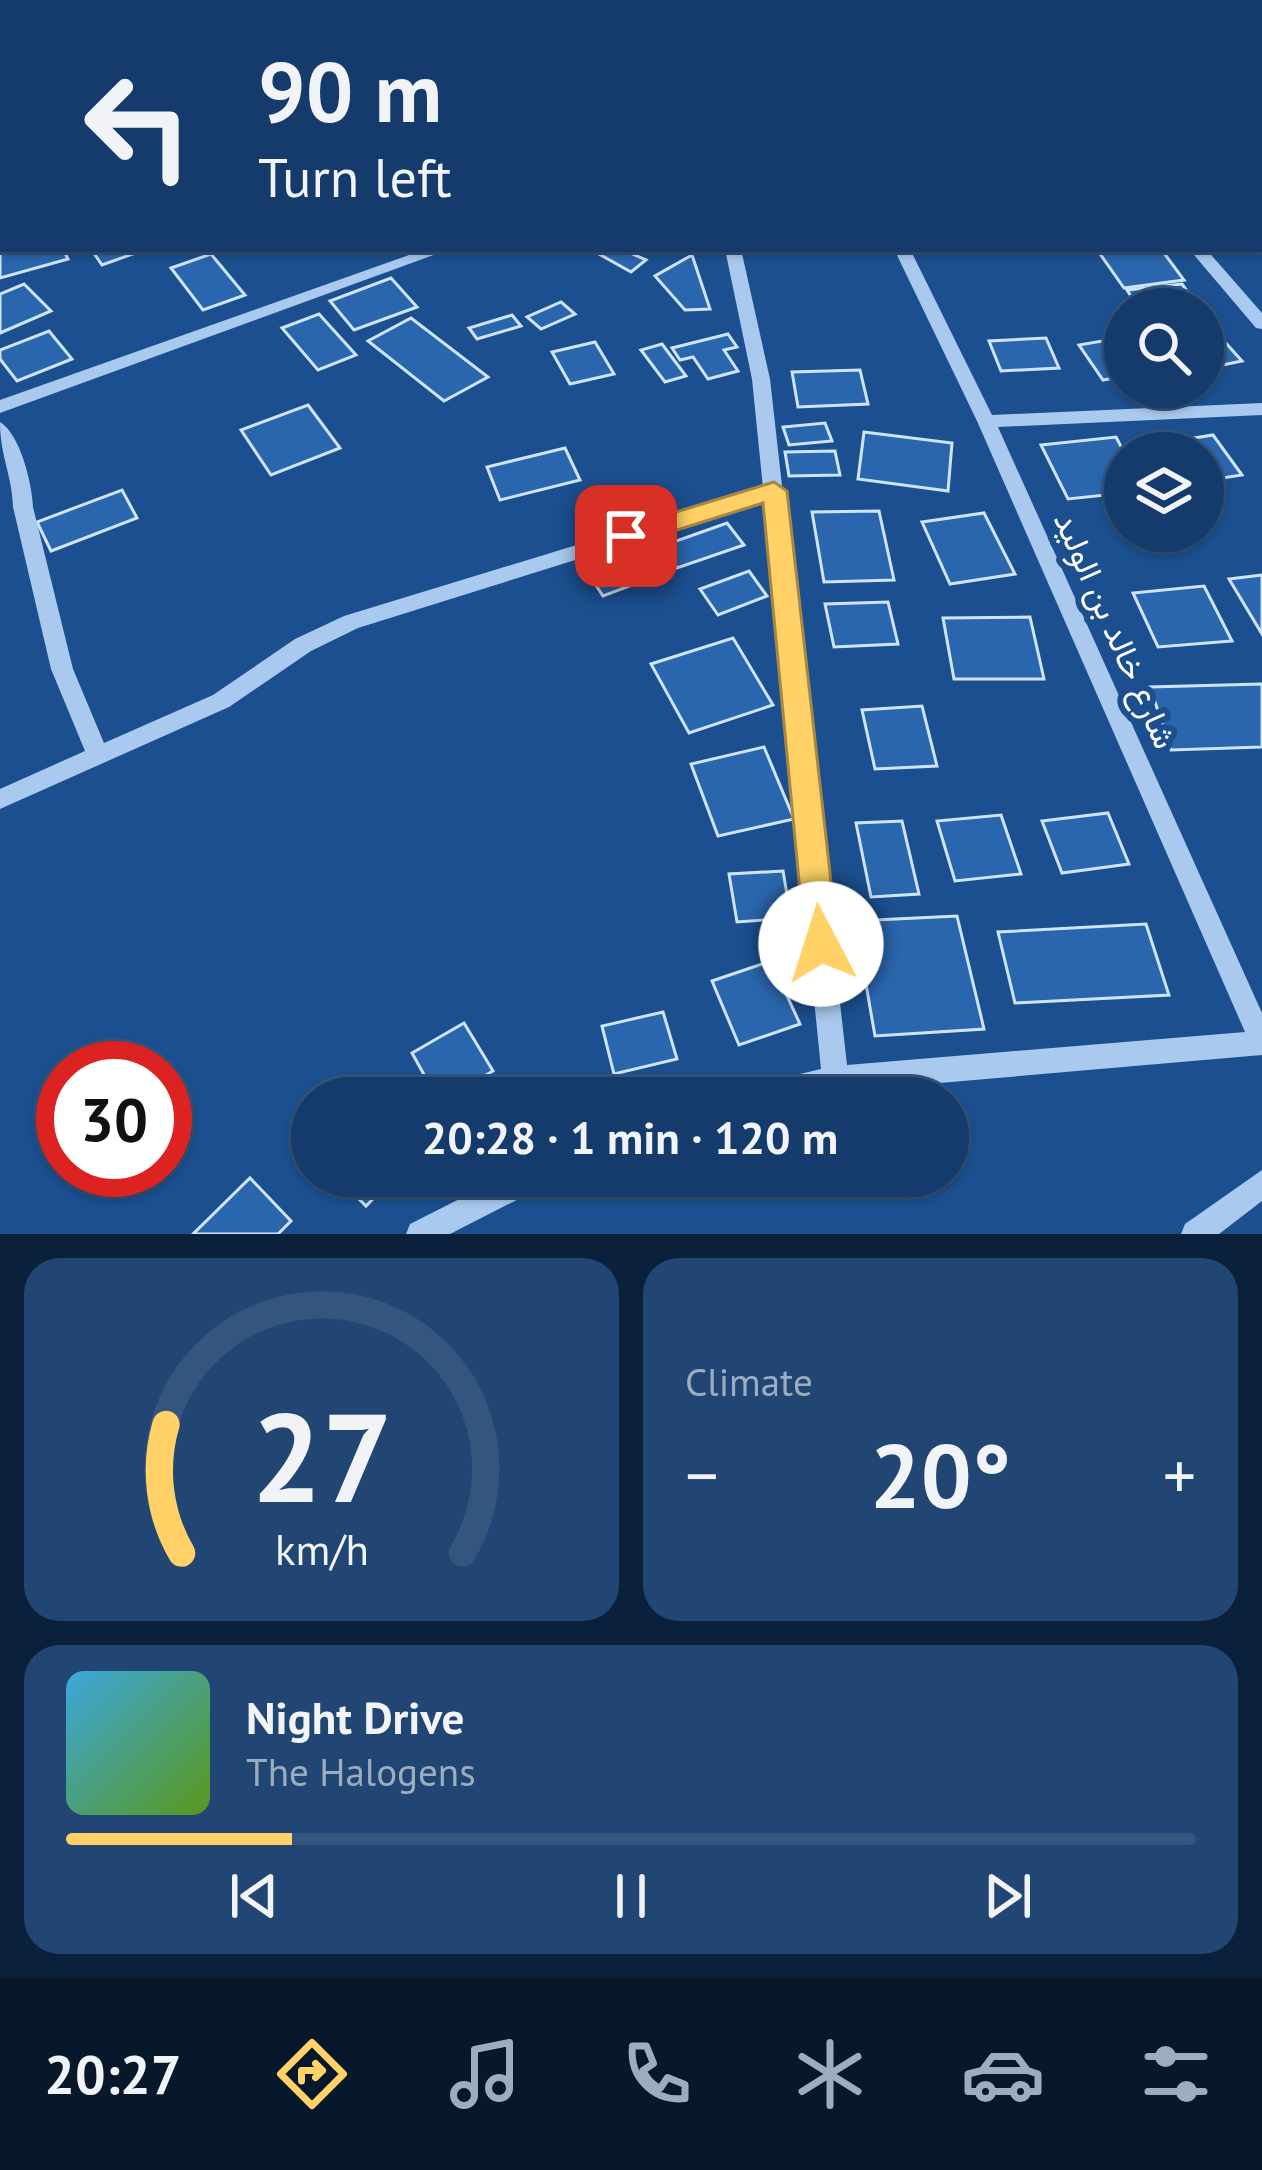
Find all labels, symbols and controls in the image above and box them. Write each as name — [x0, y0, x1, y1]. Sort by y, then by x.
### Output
text: 90 m — [258, 36, 442, 145]
icon: left — [60, 48, 216, 204]
text: Turn left — [258, 142, 452, 212]
map controls — [1104, 288, 1224, 552]
button: search — [1104, 288, 1224, 408]
button: layers — [1104, 432, 1224, 552]
pin — [575, 485, 677, 587]
icon: arrive — [593, 503, 659, 569]
street label: شارع خالد بن الوليد — [1043, 505, 1188, 756]
position arrow — [758, 881, 884, 1007]
speed limit sign: 30 — [36, 1041, 192, 1197]
text: 20:28 · 1 min · 120 m — [422, 1108, 838, 1166]
text: Climate — [685, 1356, 813, 1407]
text: 27 — [251, 1375, 392, 1536]
text: 20° — [870, 1416, 1011, 1533]
text: − — [685, 1432, 718, 1517]
text: + — [1163, 1432, 1196, 1517]
text: km/h — [274, 1520, 369, 1576]
text: Night Drive — [246, 1688, 464, 1746]
text: The Halogens — [246, 1746, 476, 1797]
icon: previous — [221, 1863, 287, 1929]
icon: pause — [598, 1863, 664, 1929]
icon: next — [975, 1863, 1041, 1929]
icon: directions — [270, 2032, 354, 2116]
icon: music — [443, 2032, 527, 2116]
icon: phone — [615, 2032, 699, 2116]
icon: climate — [788, 2032, 872, 2116]
icon: car — [961, 2032, 1045, 2116]
icon: filters — [1134, 2032, 1218, 2116]
text: 20:27 — [44, 2039, 181, 2109]

